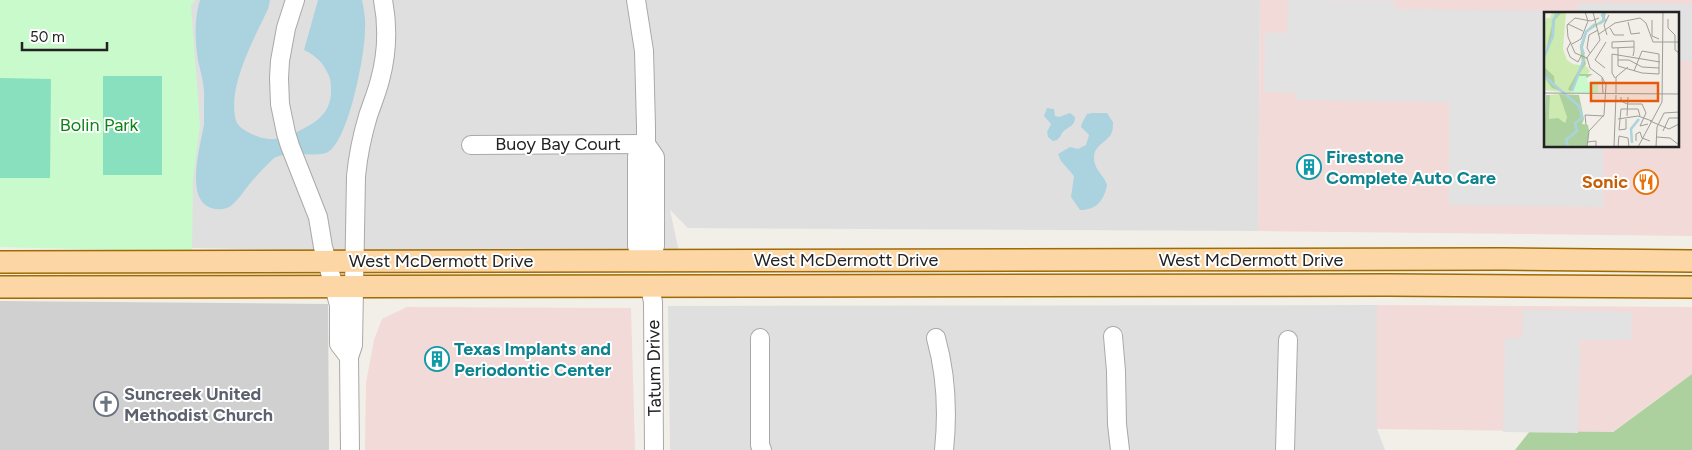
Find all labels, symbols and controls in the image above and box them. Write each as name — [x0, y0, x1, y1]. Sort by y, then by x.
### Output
inset map — [1544, 12, 1680, 148]
scale bar — [22, 20, 108, 52]
text: 50 m — [30, 28, 65, 46]
park label: Bolin Park — [60, 114, 138, 136]
street label: Buoy Bay Court — [495, 133, 621, 155]
place label: Firestone Complete Auto Care — [1326, 146, 1496, 189]
building icon: Firestone Complete Auto Care — [1296, 154, 1322, 180]
restaurant icon: Sonic — [1633, 169, 1659, 195]
place label: Sonic — [1582, 171, 1628, 193]
street label: West McDermott Drive — [754, 249, 939, 271]
street label: West McDermott Drive — [1159, 249, 1344, 271]
street label: West McDermott Drive — [349, 250, 534, 272]
street label: Tatum Drive — [642, 320, 666, 416]
place label: Texas Implants and Periodontic Center — [454, 338, 611, 381]
building icon: Texas Implants and Periodontic Center — [424, 346, 450, 372]
place label: Suncreek United Methodist Church — [124, 383, 273, 426]
church icon: Suncreek United Methodist Church — [93, 391, 119, 417]

